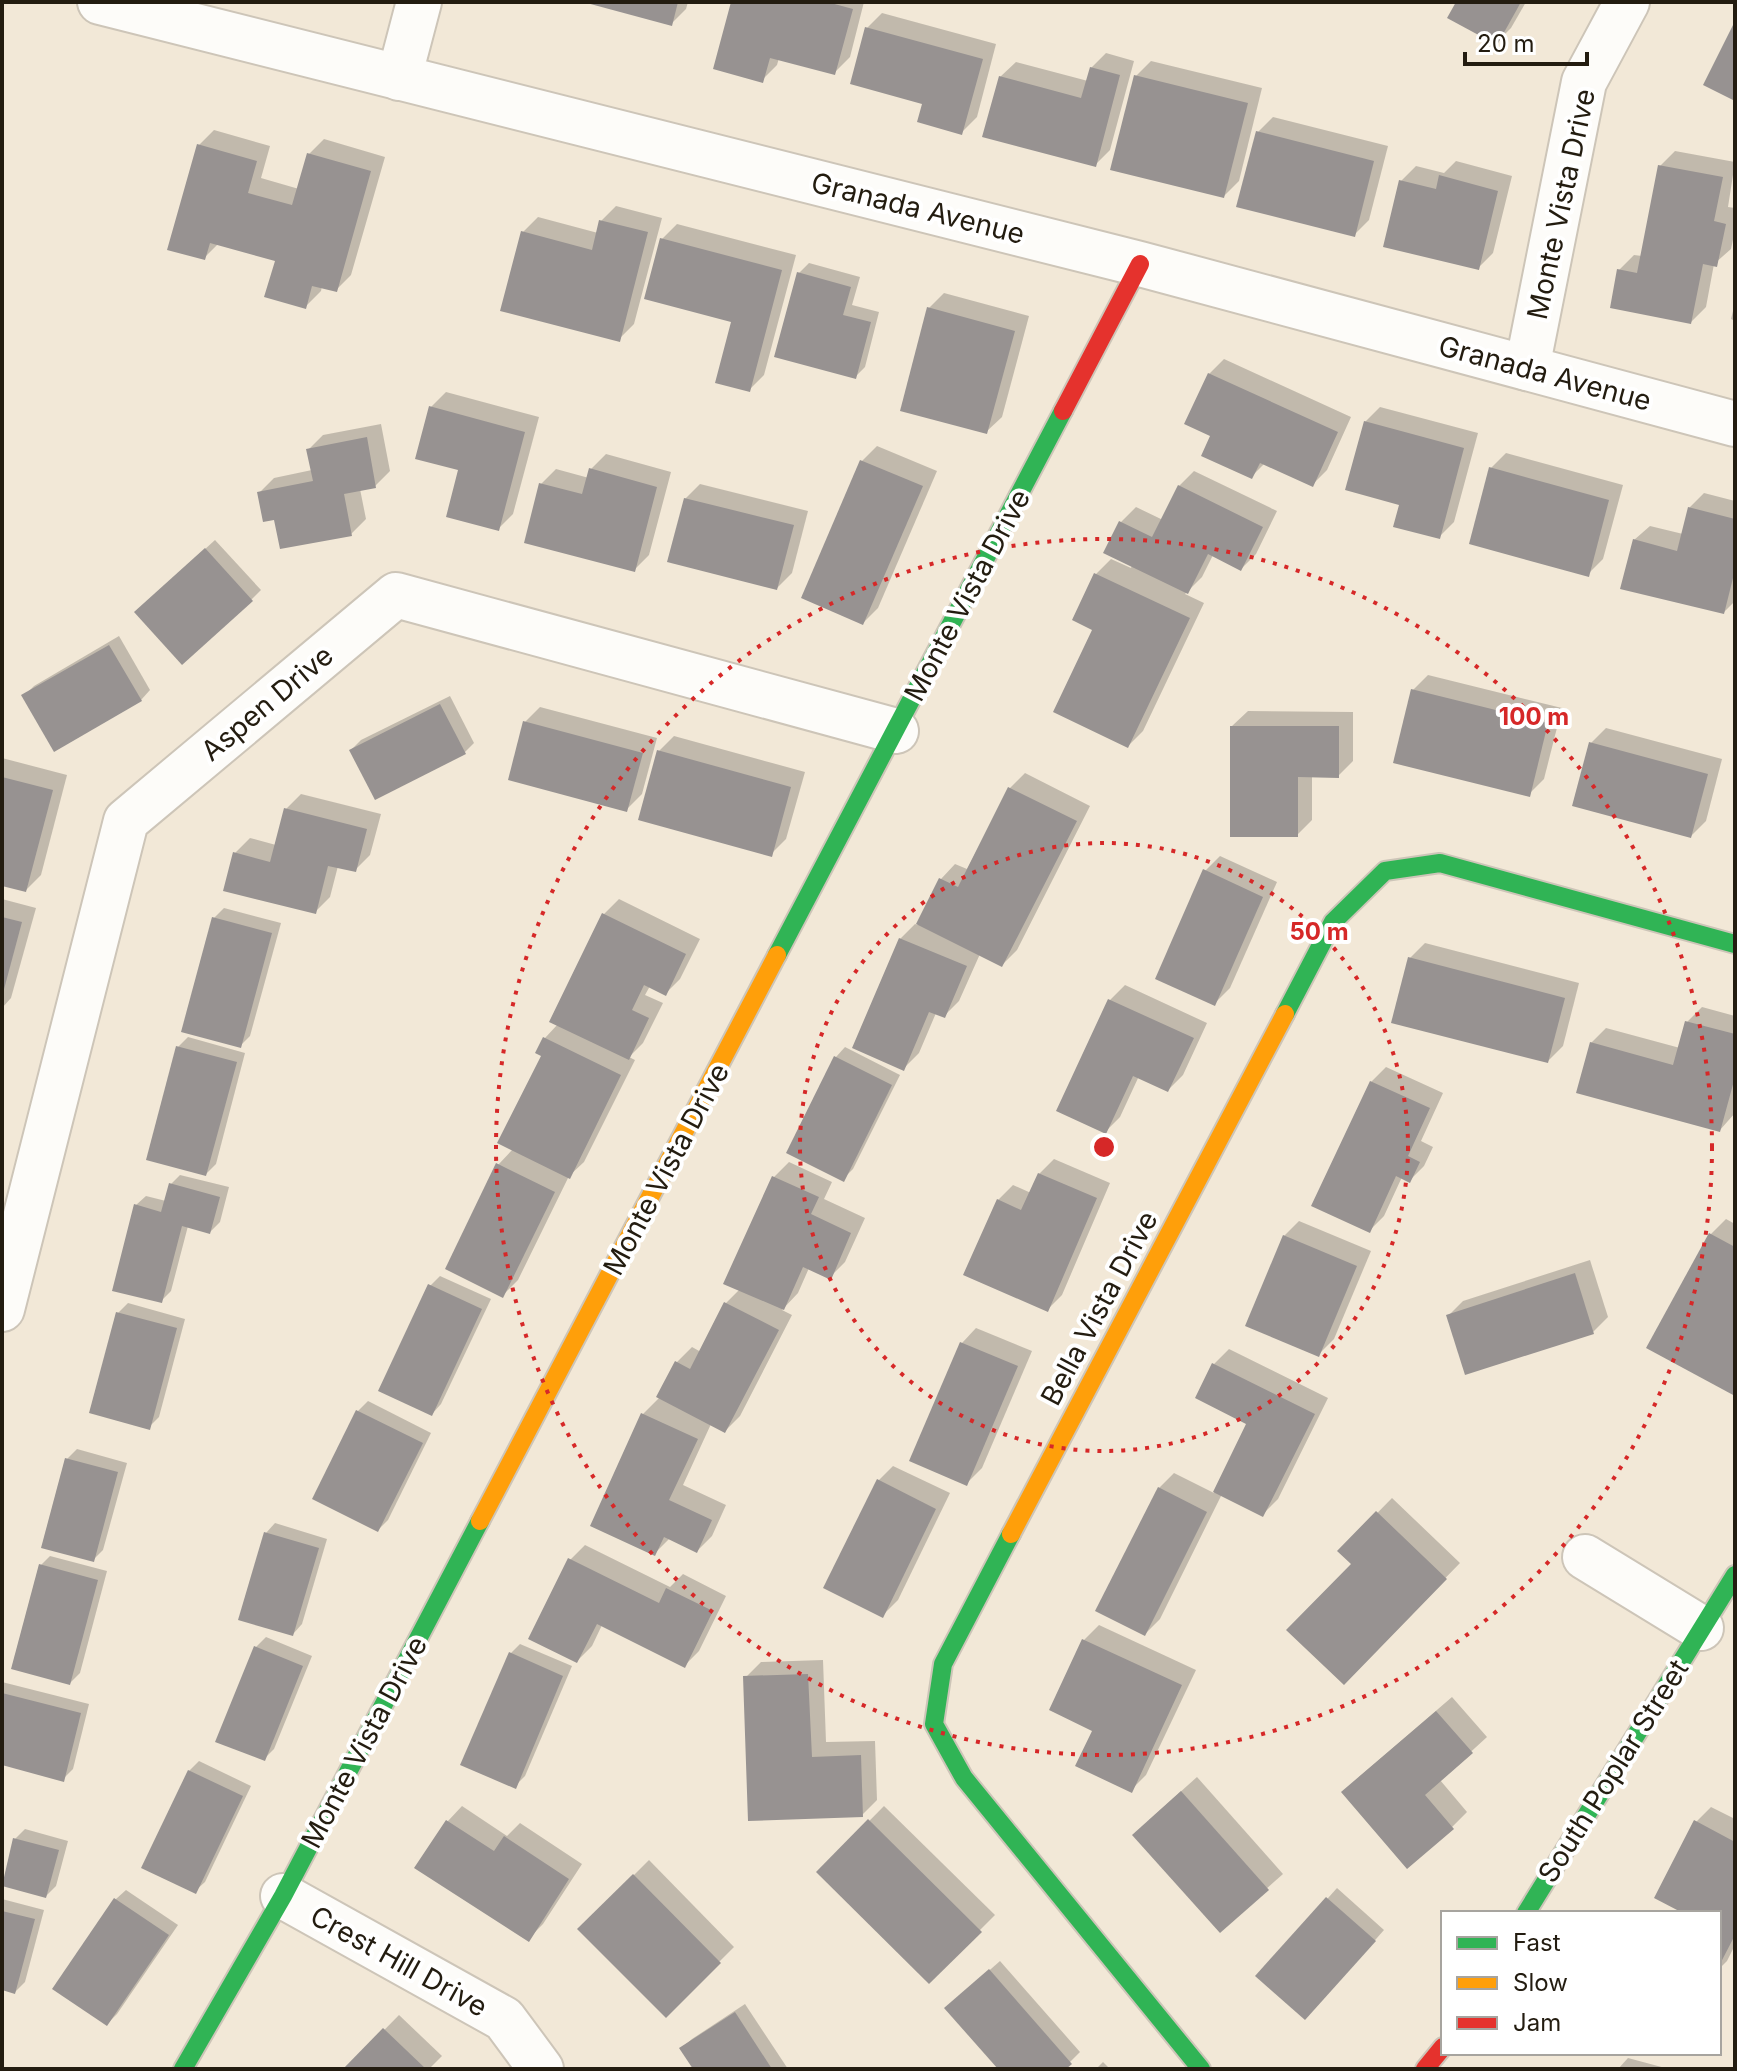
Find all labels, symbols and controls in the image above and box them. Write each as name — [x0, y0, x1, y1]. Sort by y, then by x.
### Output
scale bar — [1465, 16, 1587, 66]
text: 20 m — [1477, 29, 1535, 58]
street label: Monte Vista Drive — [1520, 86, 1602, 322]
street label: Granada Avenue — [808, 165, 1028, 251]
street label: Granada Avenue — [1435, 328, 1655, 418]
street label: Monte Vista Drive — [897, 483, 1037, 707]
street label: Aspen Drive — [194, 638, 340, 768]
text: 100 m — [1499, 702, 1569, 731]
text: 50 m — [1289, 917, 1349, 946]
street label: Monte Vista Drive — [596, 1057, 736, 1281]
centre of rings — [1090, 1133, 1118, 1161]
street label: Bella Vista Drive — [1034, 1205, 1164, 1411]
street label: Monte Vista Drive — [294, 1630, 434, 1854]
street label: South Poplar Street — [1531, 1653, 1695, 1889]
street label: Crest Hill Drive — [305, 1898, 493, 2024]
legend — [1441, 1911, 1721, 2055]
text: Fast — [1513, 1928, 1561, 1957]
text: Slow — [1513, 1968, 1568, 1997]
text: Jam — [1513, 2008, 1561, 2037]

